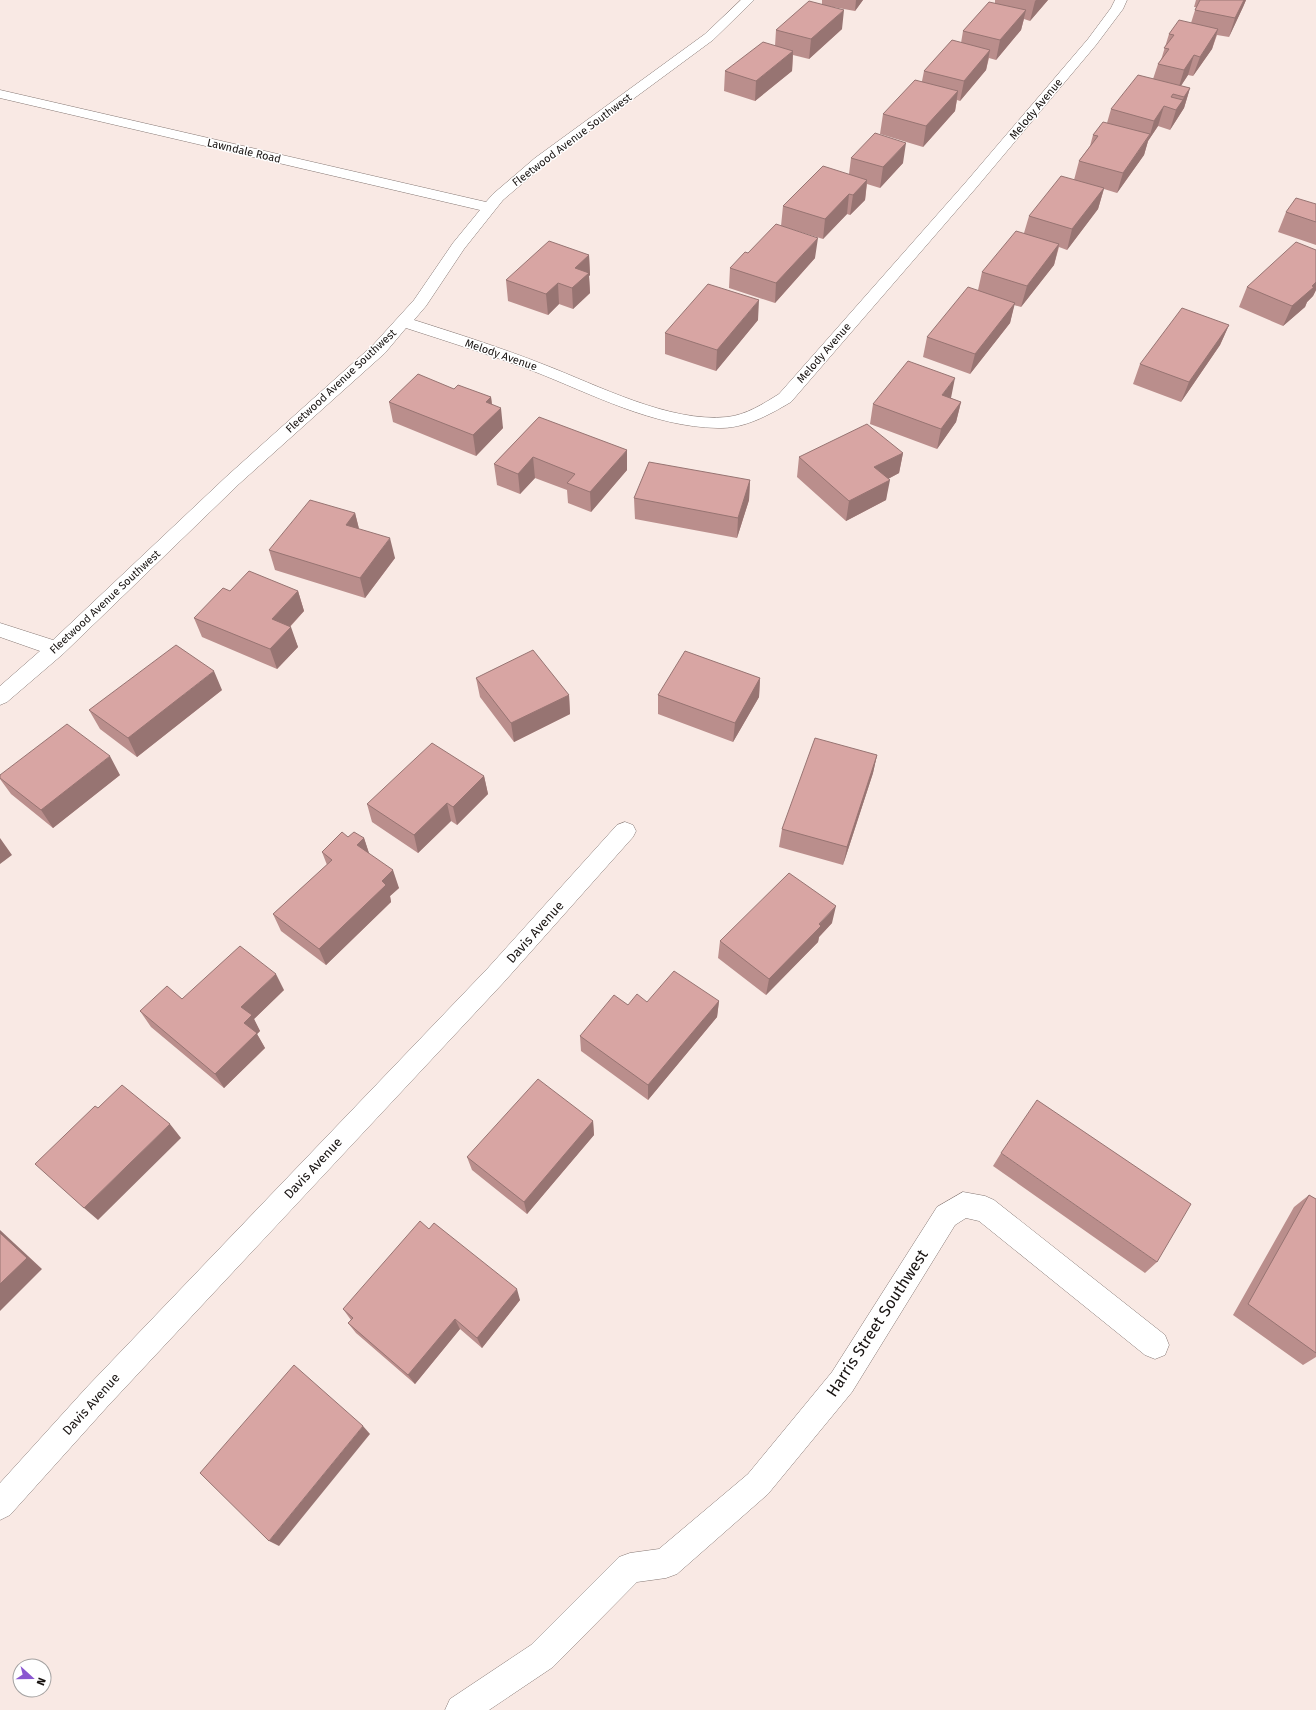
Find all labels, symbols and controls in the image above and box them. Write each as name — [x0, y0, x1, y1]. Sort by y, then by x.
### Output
street label: Melody Avenue — [1007, 76, 1065, 142]
street label: Fleetwood Avenue Southwest — [510, 91, 634, 189]
street label: Lawndale Road — [206, 136, 282, 166]
street label: Melody Avenue — [794, 320, 854, 386]
street label: Fleetwood Avenue Southwest — [283, 326, 399, 436]
street label: Melody Avenue — [463, 337, 539, 373]
street label: Fleetwood Avenue Southwest — [47, 547, 163, 657]
street label: Davis Avenue — [503, 898, 567, 966]
street label: Davis Avenue — [281, 1134, 345, 1202]
street label: Harris Street Southwest — [822, 1246, 932, 1400]
street label: Davis Avenue — [59, 1370, 123, 1438]
north arrow — [12, 1658, 52, 1698]
text: N — [33, 1676, 48, 1687]

